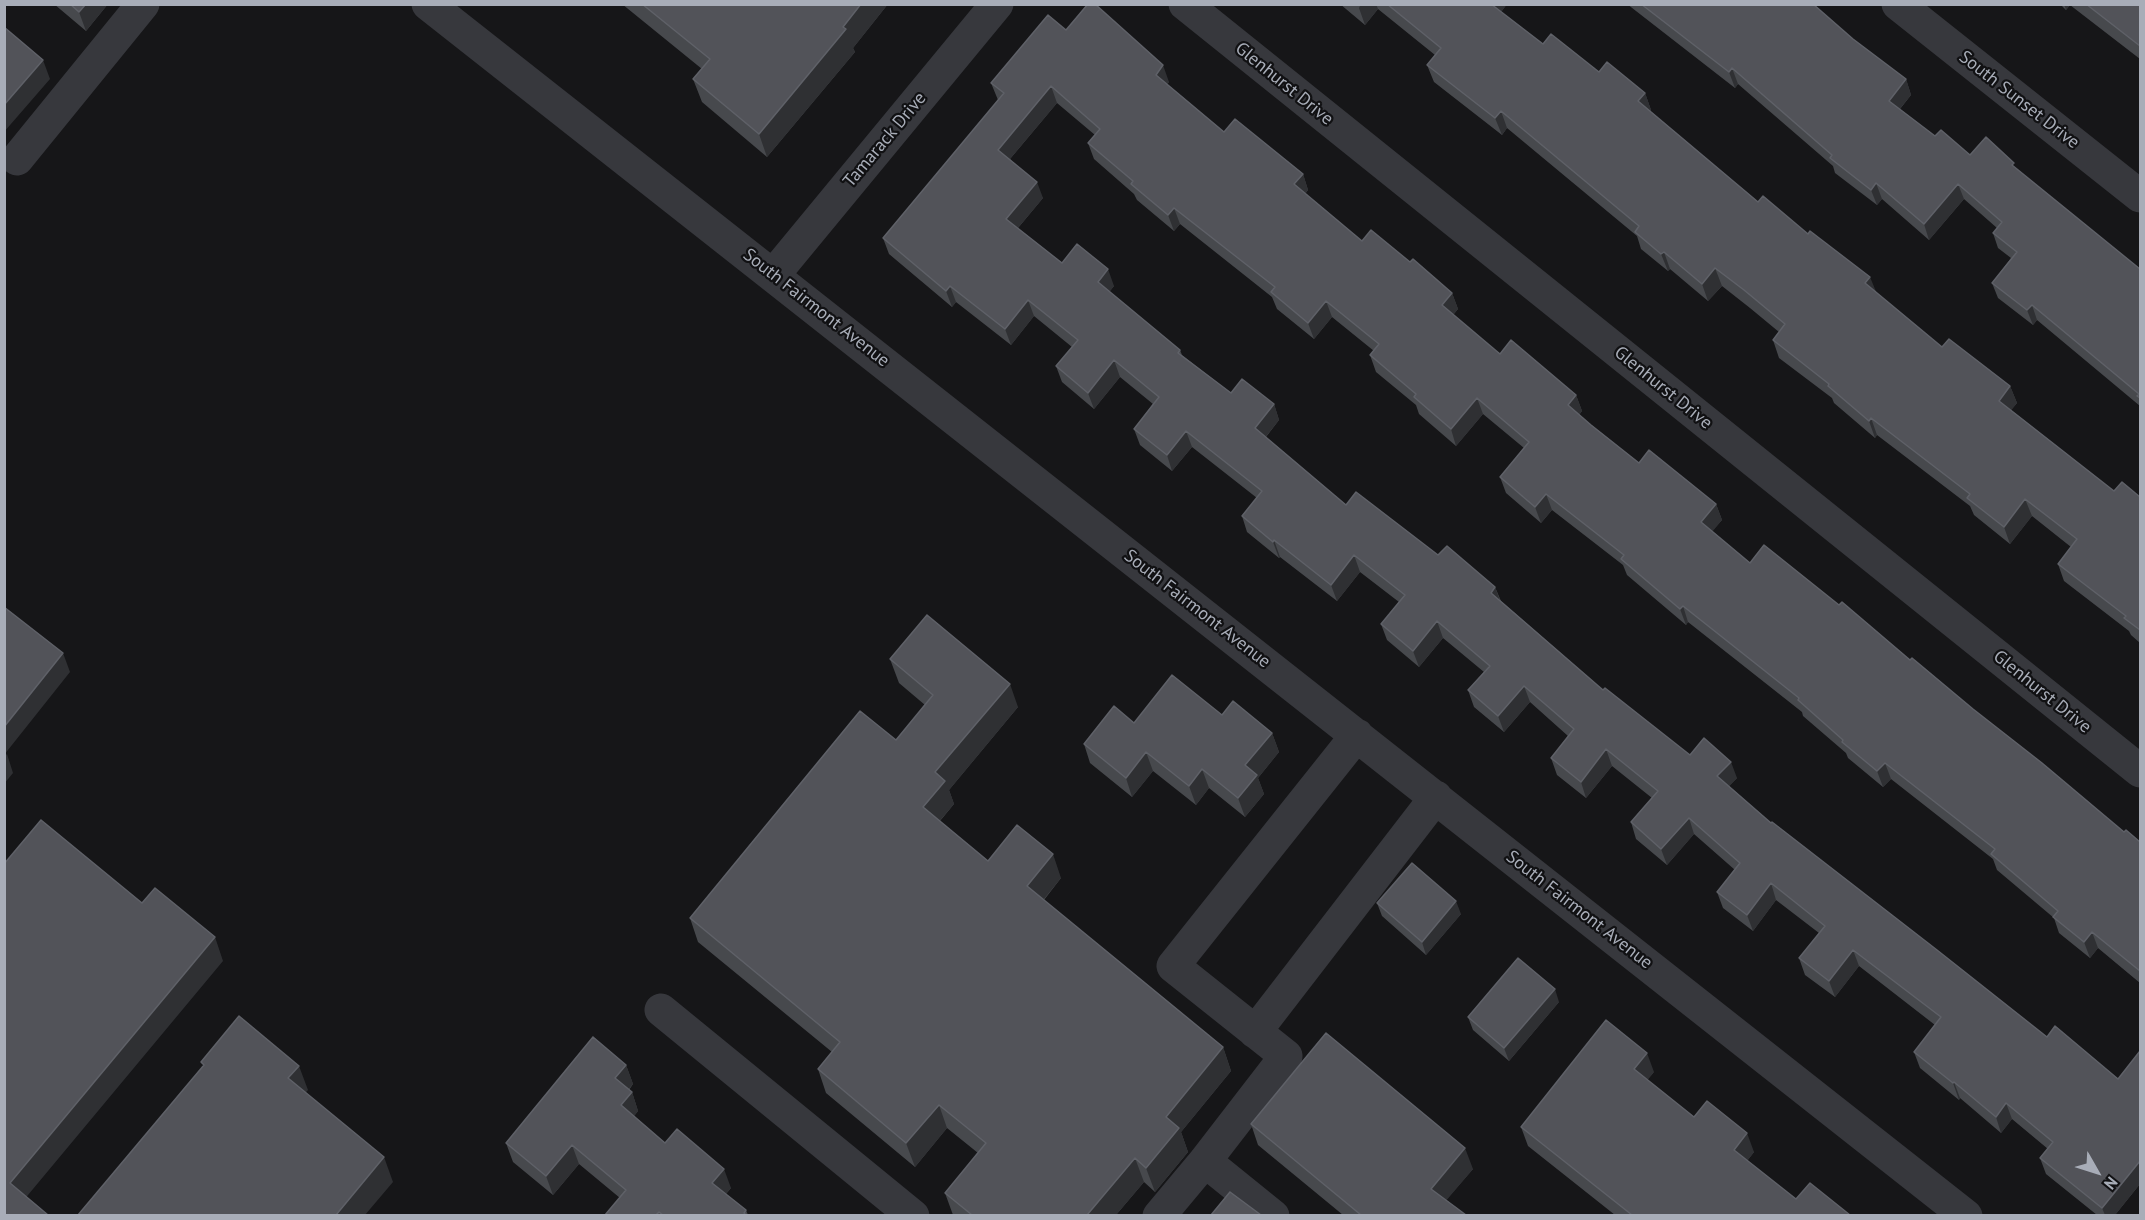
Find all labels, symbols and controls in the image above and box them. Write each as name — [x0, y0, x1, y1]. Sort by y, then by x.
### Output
street label: Glenhurst Drive — [1231, 38, 1337, 130]
street label: South Sunset Drive — [1955, 46, 2083, 154]
street label: Tamarack Drive — [839, 88, 931, 192]
street label: South Fairmont Avenue — [738, 244, 894, 372]
street label: Glenhurst Drive — [1610, 342, 1716, 434]
street label: South Fairmont Avenue — [1119, 545, 1275, 673]
street label: Glenhurst Drive — [1989, 646, 2095, 738]
street label: South Fairmont Avenue — [1501, 846, 1657, 974]
north arrow — [2067, 1142, 2127, 1202]
text: N — [2100, 1173, 2122, 1194]

